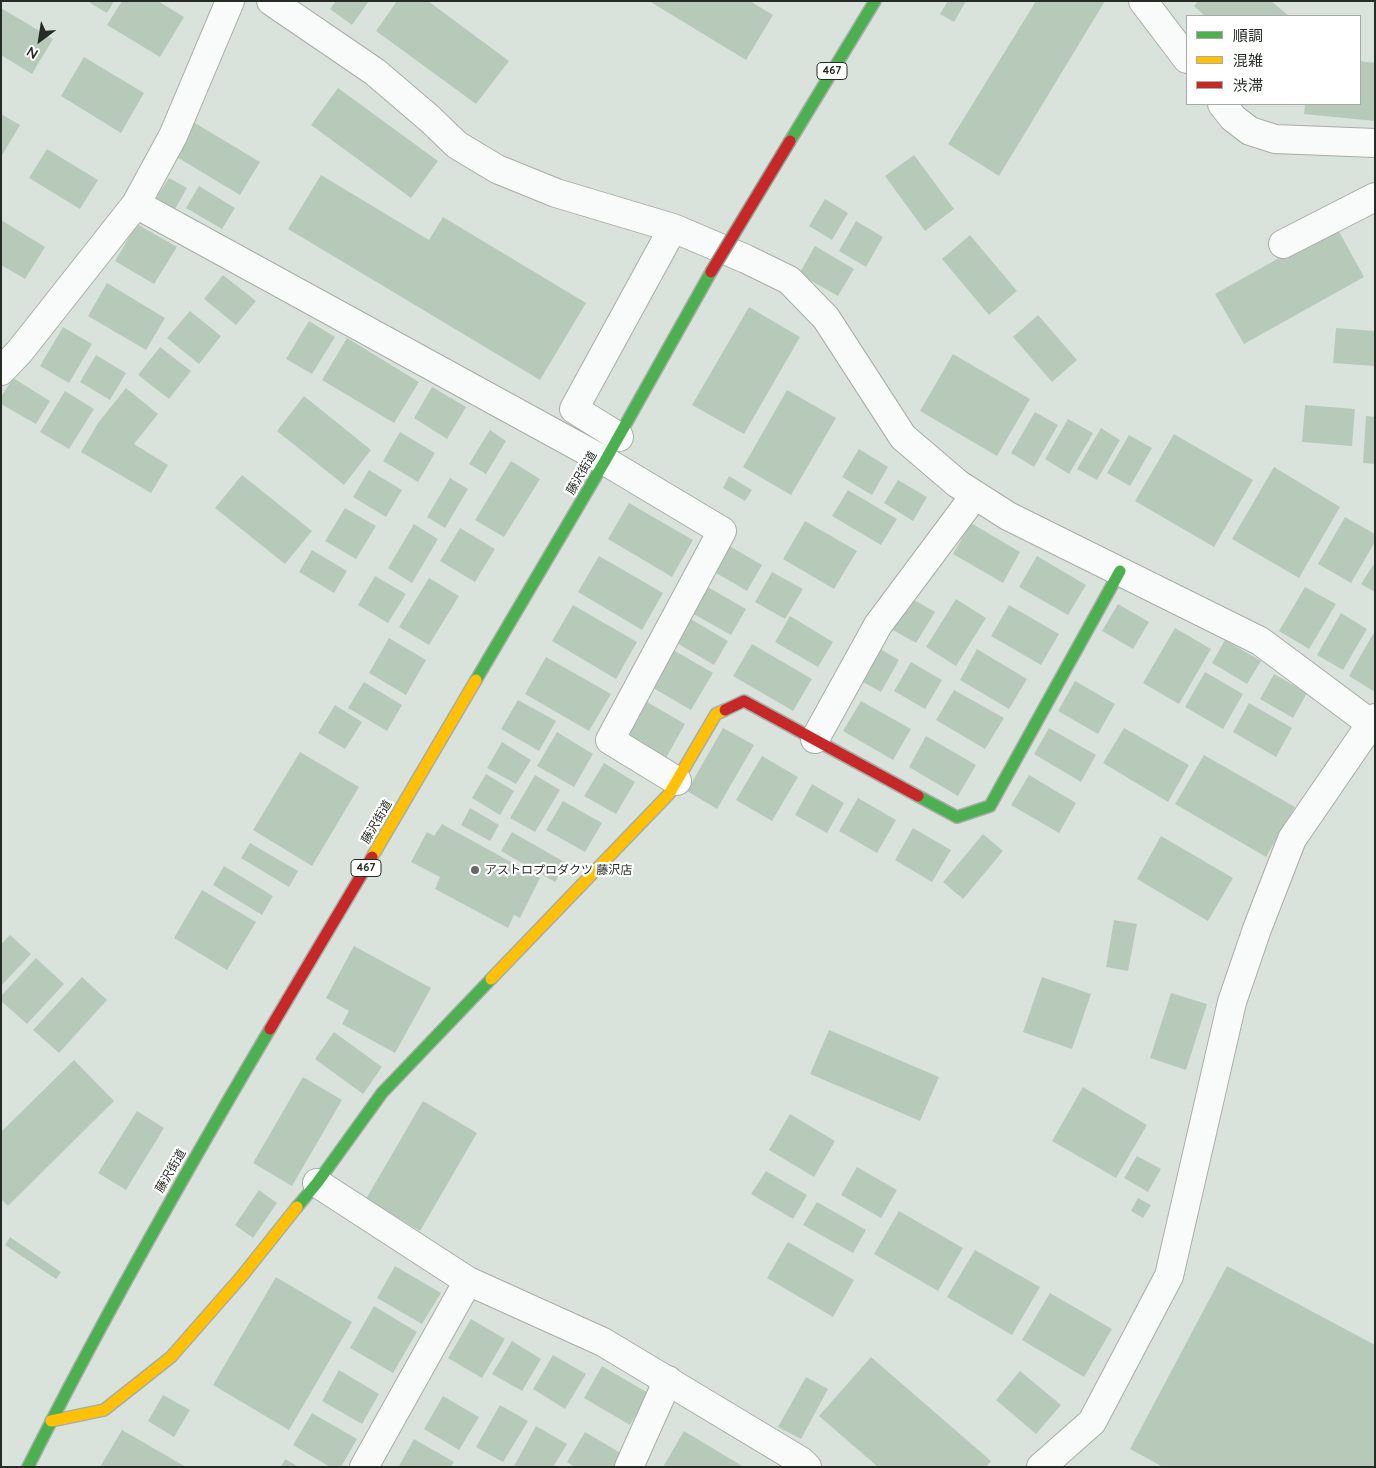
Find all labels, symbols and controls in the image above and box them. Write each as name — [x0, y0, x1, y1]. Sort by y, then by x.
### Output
north arrow — [15, 15, 65, 65]
legend — [1186, 15, 1361, 105]
text: 順調 — [1233, 26, 1263, 45]
text: N — [23, 42, 41, 63]
text: 混雑 — [1233, 51, 1263, 70]
road number: 467 — [817, 62, 847, 80]
text: 渋滞 — [1233, 76, 1263, 95]
street label: 藤沢街道 — [564, 449, 600, 497]
street label: 藤沢街道 — [359, 798, 395, 846]
road number: 467 — [351, 860, 381, 876]
place label: アストロプロダクツ 藤沢店 — [485, 863, 632, 877]
marker: アストロプロダクツ 藤沢店 — [469, 864, 481, 876]
street label: 藤沢街道 — [153, 1147, 189, 1195]

